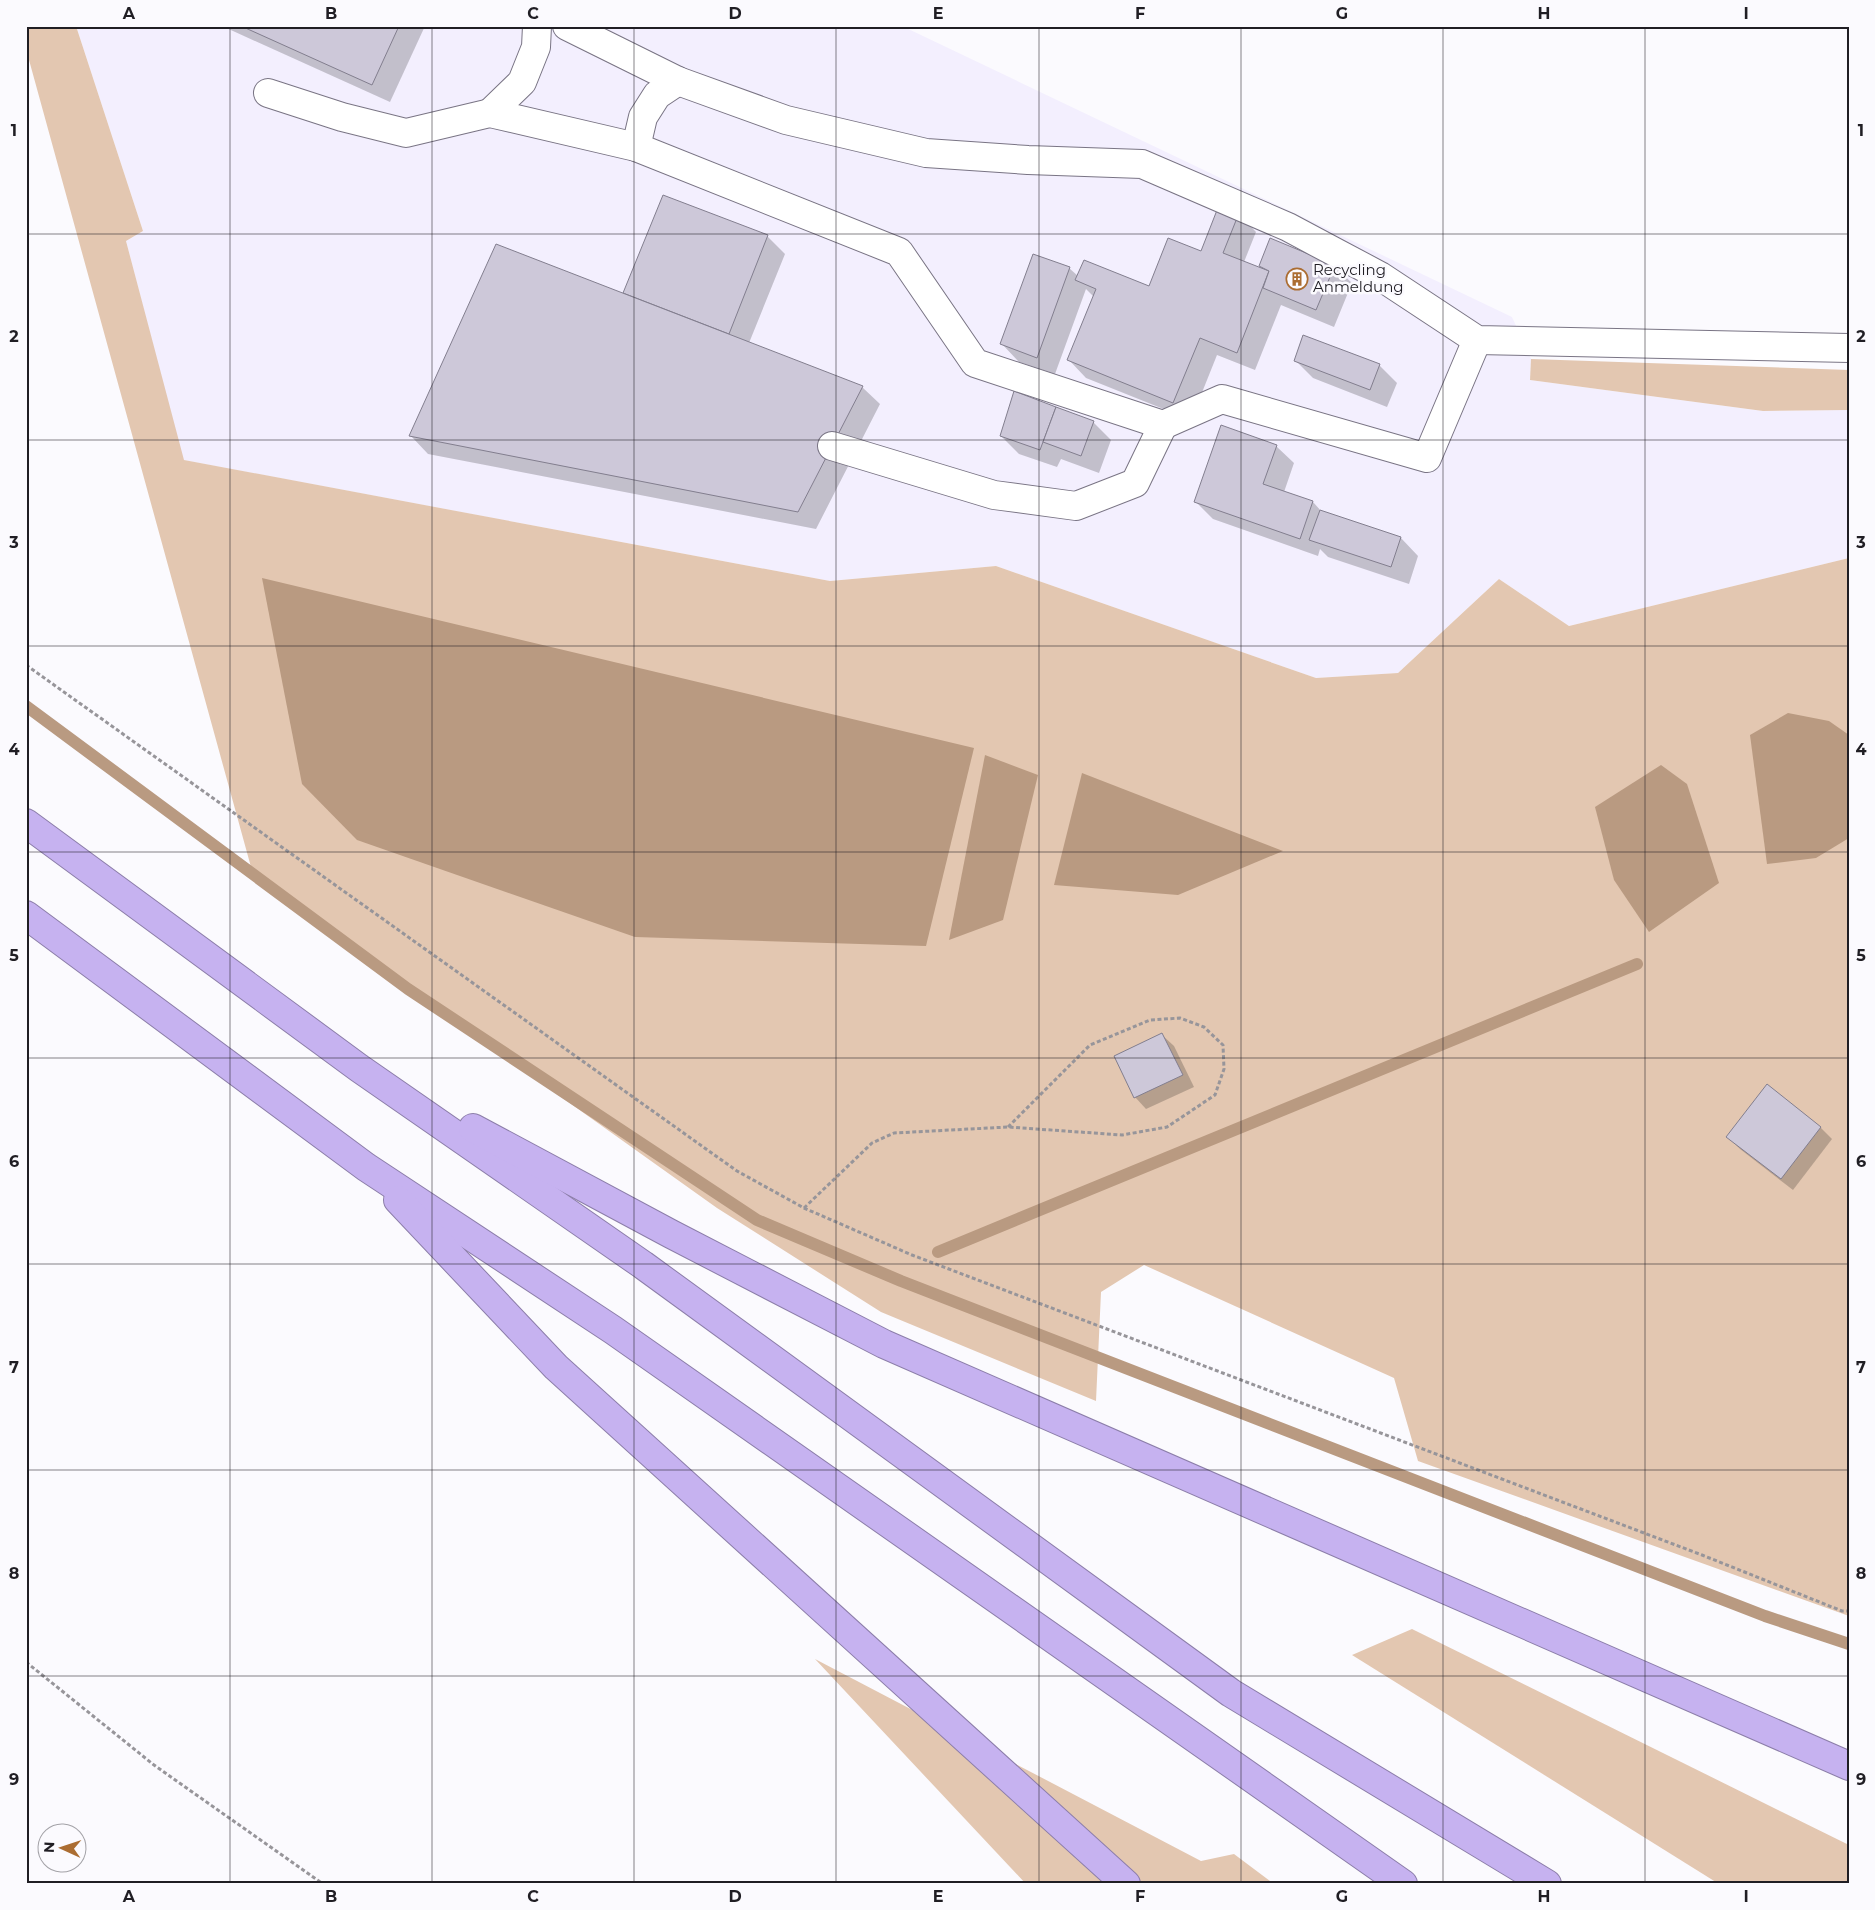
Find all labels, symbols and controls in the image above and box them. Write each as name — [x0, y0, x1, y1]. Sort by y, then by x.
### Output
text: A — [122, 4, 136, 23]
text: B — [325, 4, 337, 23]
text: C — [527, 4, 539, 23]
text: D — [728, 4, 742, 23]
text: E — [933, 4, 943, 23]
text: F — [1135, 4, 1145, 23]
text: G — [1336, 4, 1348, 23]
text: H — [1538, 4, 1550, 23]
text: I — [1743, 4, 1749, 23]
text: 1 — [11, 121, 17, 140]
text: 1 — [1858, 121, 1864, 140]
place label: Recycling Anmeldung — [1313, 260, 1404, 296]
building icon: Recycling Anmeldung — [1285, 267, 1309, 291]
text: 2 — [9, 327, 19, 346]
text: 2 — [1856, 327, 1866, 346]
text: 3 — [8, 533, 19, 552]
text: 3 — [1855, 533, 1866, 552]
text: 4 — [8, 740, 20, 759]
text: 4 — [1855, 740, 1867, 759]
text: 5 — [9, 946, 19, 965]
text: 5 — [1856, 946, 1866, 965]
text: 6 — [9, 1152, 19, 1171]
text: 6 — [1856, 1152, 1866, 1171]
text: 7 — [9, 1358, 19, 1377]
text: 7 — [1856, 1358, 1866, 1377]
text: 8 — [9, 1564, 19, 1583]
text: 8 — [1856, 1564, 1866, 1583]
text: 9 — [9, 1770, 19, 1789]
text: 9 — [1856, 1770, 1866, 1789]
north arrow — [38, 1822, 88, 1872]
text: N — [40, 1841, 58, 1853]
text: A — [122, 1887, 136, 1906]
text: B — [325, 1887, 337, 1906]
text: C — [527, 1887, 539, 1906]
text: D — [728, 1887, 742, 1906]
text: E — [933, 1887, 943, 1906]
text: F — [1135, 1887, 1145, 1906]
text: G — [1336, 1887, 1348, 1906]
text: H — [1538, 1887, 1550, 1906]
text: I — [1743, 1887, 1749, 1906]

